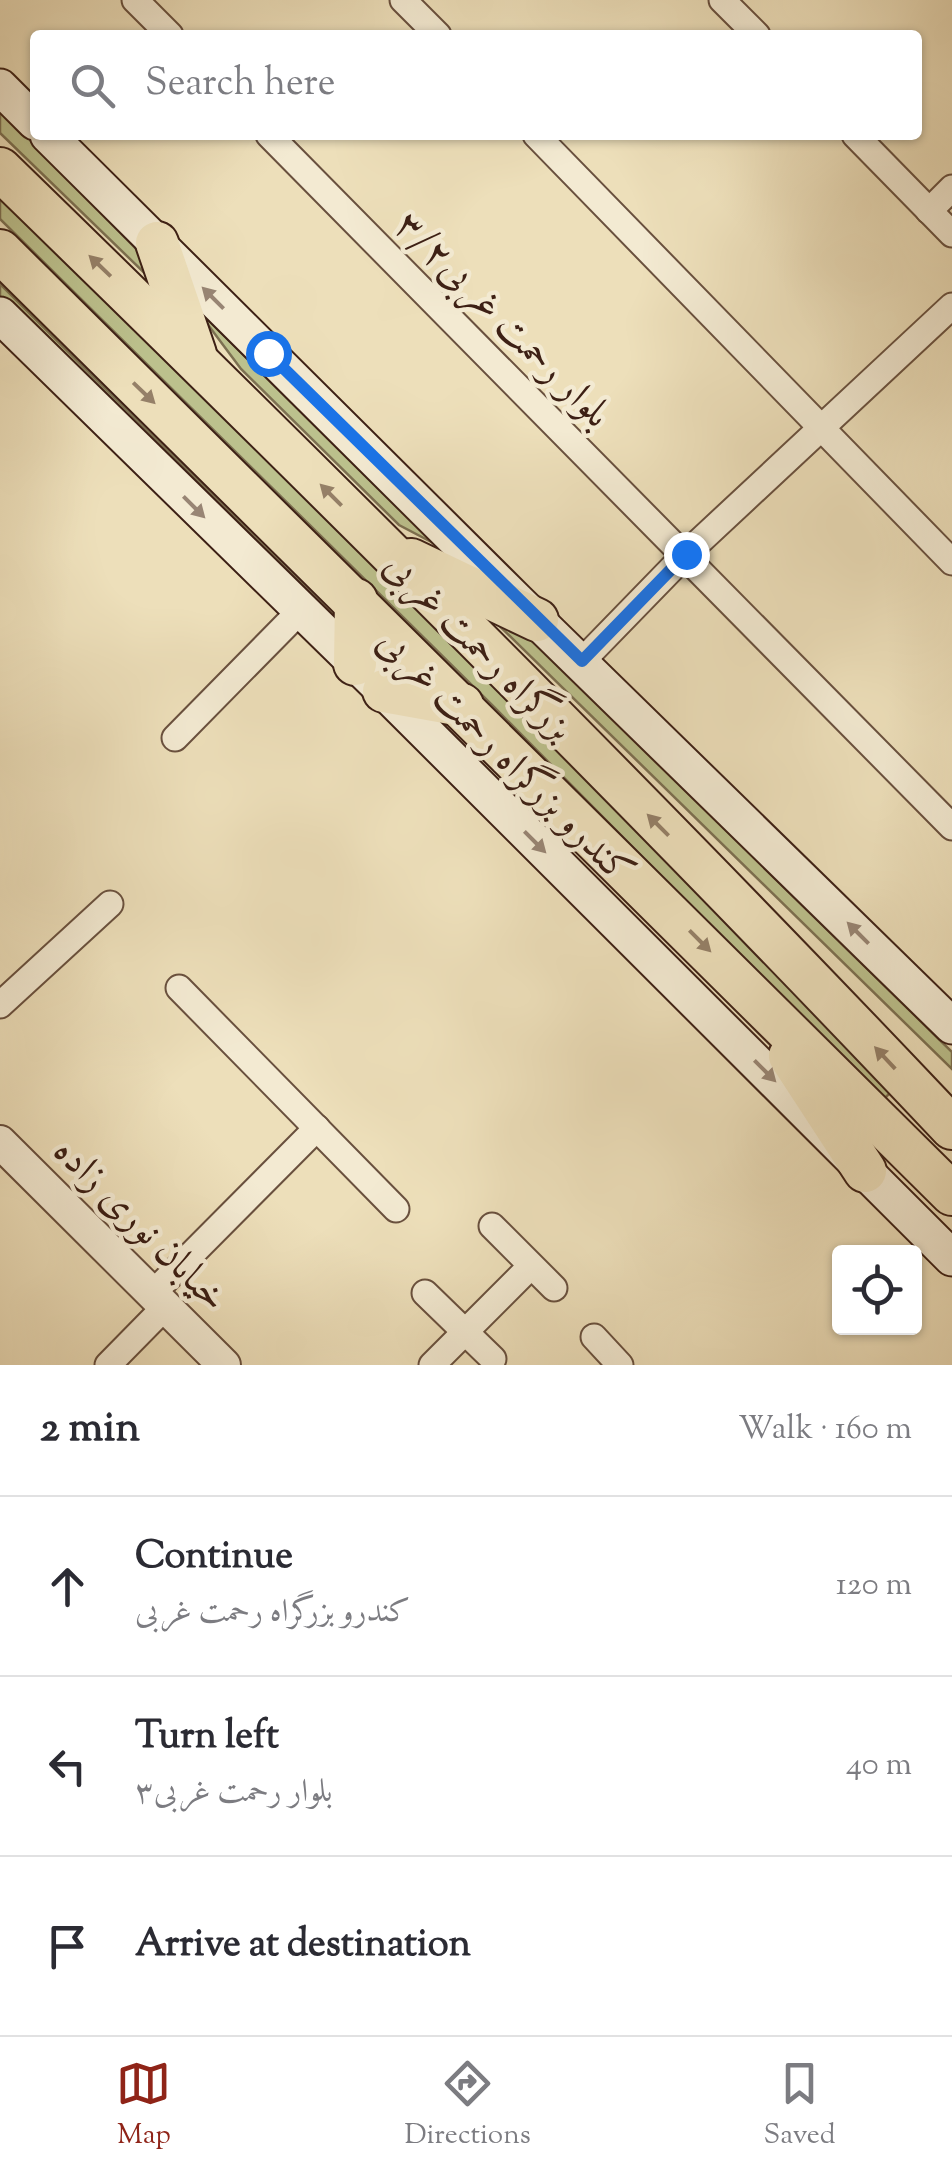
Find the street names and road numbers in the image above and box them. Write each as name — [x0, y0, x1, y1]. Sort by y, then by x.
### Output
street label: بلوار رحمت غربی۳/۲ — [379, 200, 622, 443]
street label: بزرگراه رحمت غربی — [369, 539, 586, 756]
street label: کندرو بزرگراه رحمت غربی — [362, 616, 646, 900]
street label: خیابان نوری زاده — [38, 1126, 239, 1327]

